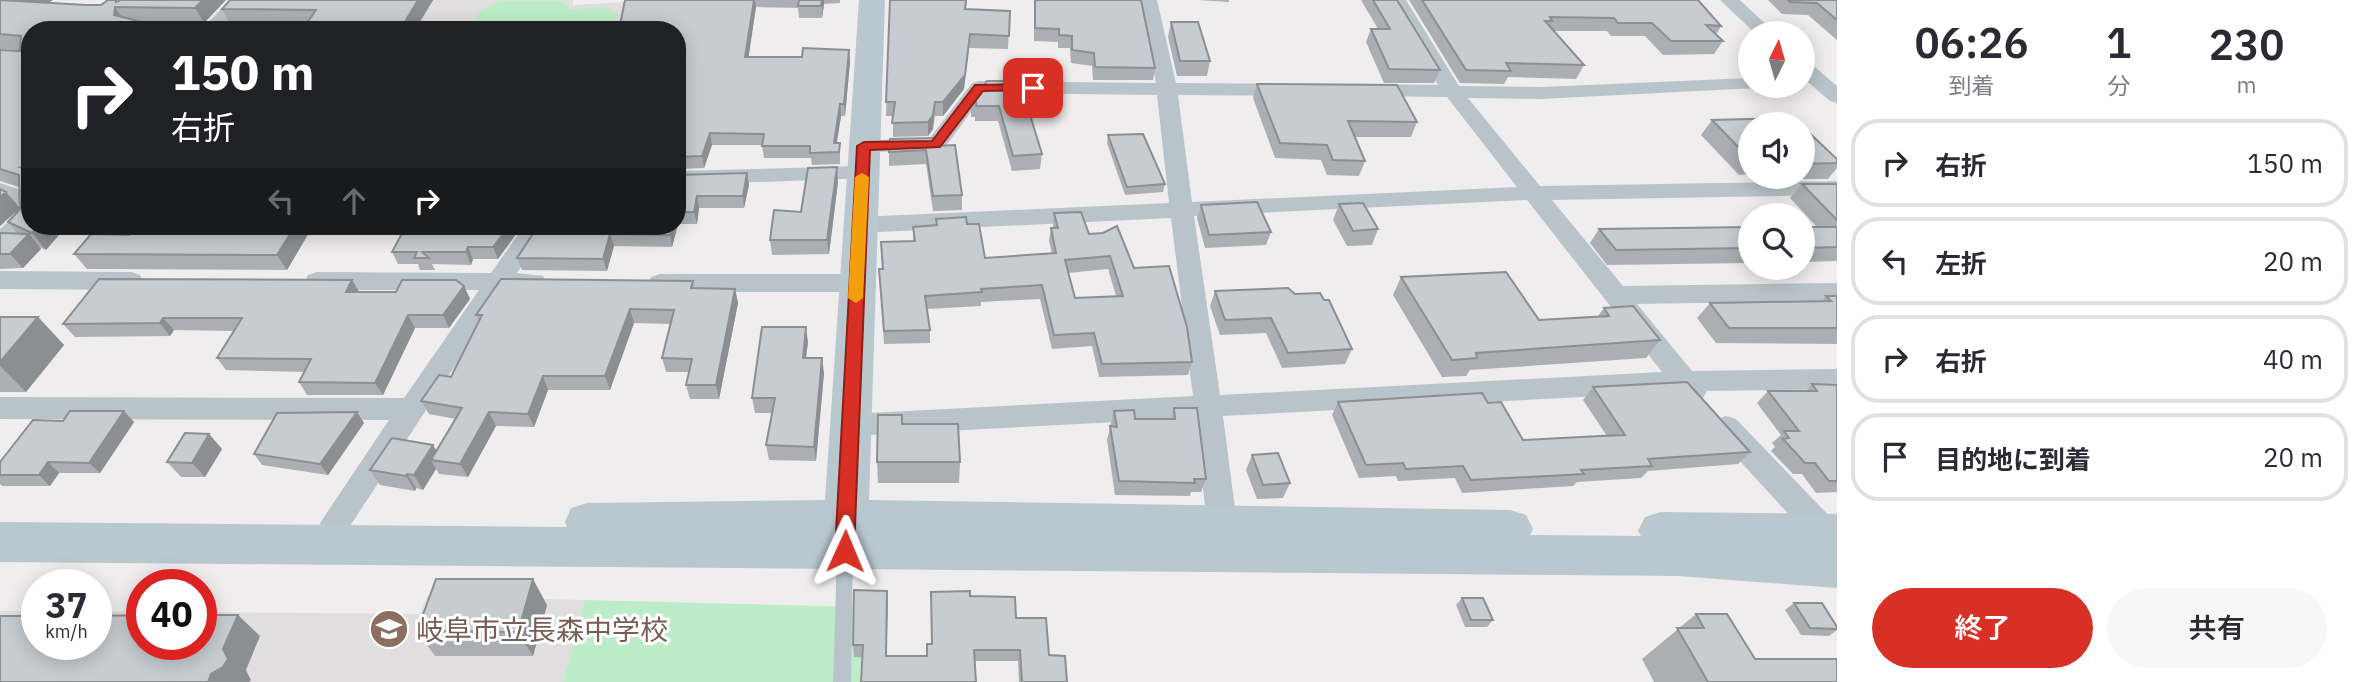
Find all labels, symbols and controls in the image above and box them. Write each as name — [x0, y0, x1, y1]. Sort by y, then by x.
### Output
text: 06:26 — [1914, 15, 2029, 70]
text: 1 — [2106, 15, 2131, 70]
text: 230 — [2209, 17, 2284, 72]
north arrow — [1738, 21, 1815, 98]
map controls — [1738, 21, 1815, 280]
text: 150 m — [171, 40, 315, 103]
icon: right — [56, 49, 147, 140]
pin — [1003, 58, 1063, 118]
icon: arrive — [1014, 69, 1052, 107]
text: m — [2237, 69, 2257, 99]
text: 到着 — [1949, 70, 1995, 100]
text: 分 — [2107, 70, 2130, 100]
text: 右折 — [171, 106, 235, 148]
button: sound — [1738, 112, 1815, 189]
icon: right — [1876, 144, 1914, 182]
text: 150 m — [2247, 146, 2323, 180]
text: 右折 — [1935, 148, 1987, 182]
icon: left — [262, 182, 300, 220]
icon: ahead — [335, 182, 373, 220]
icon: right — [408, 182, 446, 220]
button: search — [1738, 203, 1815, 280]
icon: left — [1876, 242, 1914, 280]
text: 20 m — [2263, 244, 2323, 278]
text: 左折 — [1935, 246, 1987, 280]
icon: right — [1876, 340, 1914, 378]
text: 40 m — [2263, 342, 2323, 376]
text: 右折 — [1935, 344, 1987, 378]
icon: arrive — [1876, 438, 1914, 476]
text: 20 m — [2263, 440, 2323, 474]
text: 目的地に到着 — [1935, 442, 2091, 476]
position arrow — [808, 514, 882, 588]
speed limit sign: 40 — [126, 569, 217, 660]
text: 37 — [45, 582, 88, 628]
button: 終了 — [1872, 588, 2093, 668]
button: 共有 — [2107, 588, 2327, 668]
school or university icon: 岐阜市立長森中学校 — [368, 608, 410, 650]
place label: 岐阜市立長森中学校 — [416, 611, 668, 648]
text: km/h — [45, 620, 88, 643]

